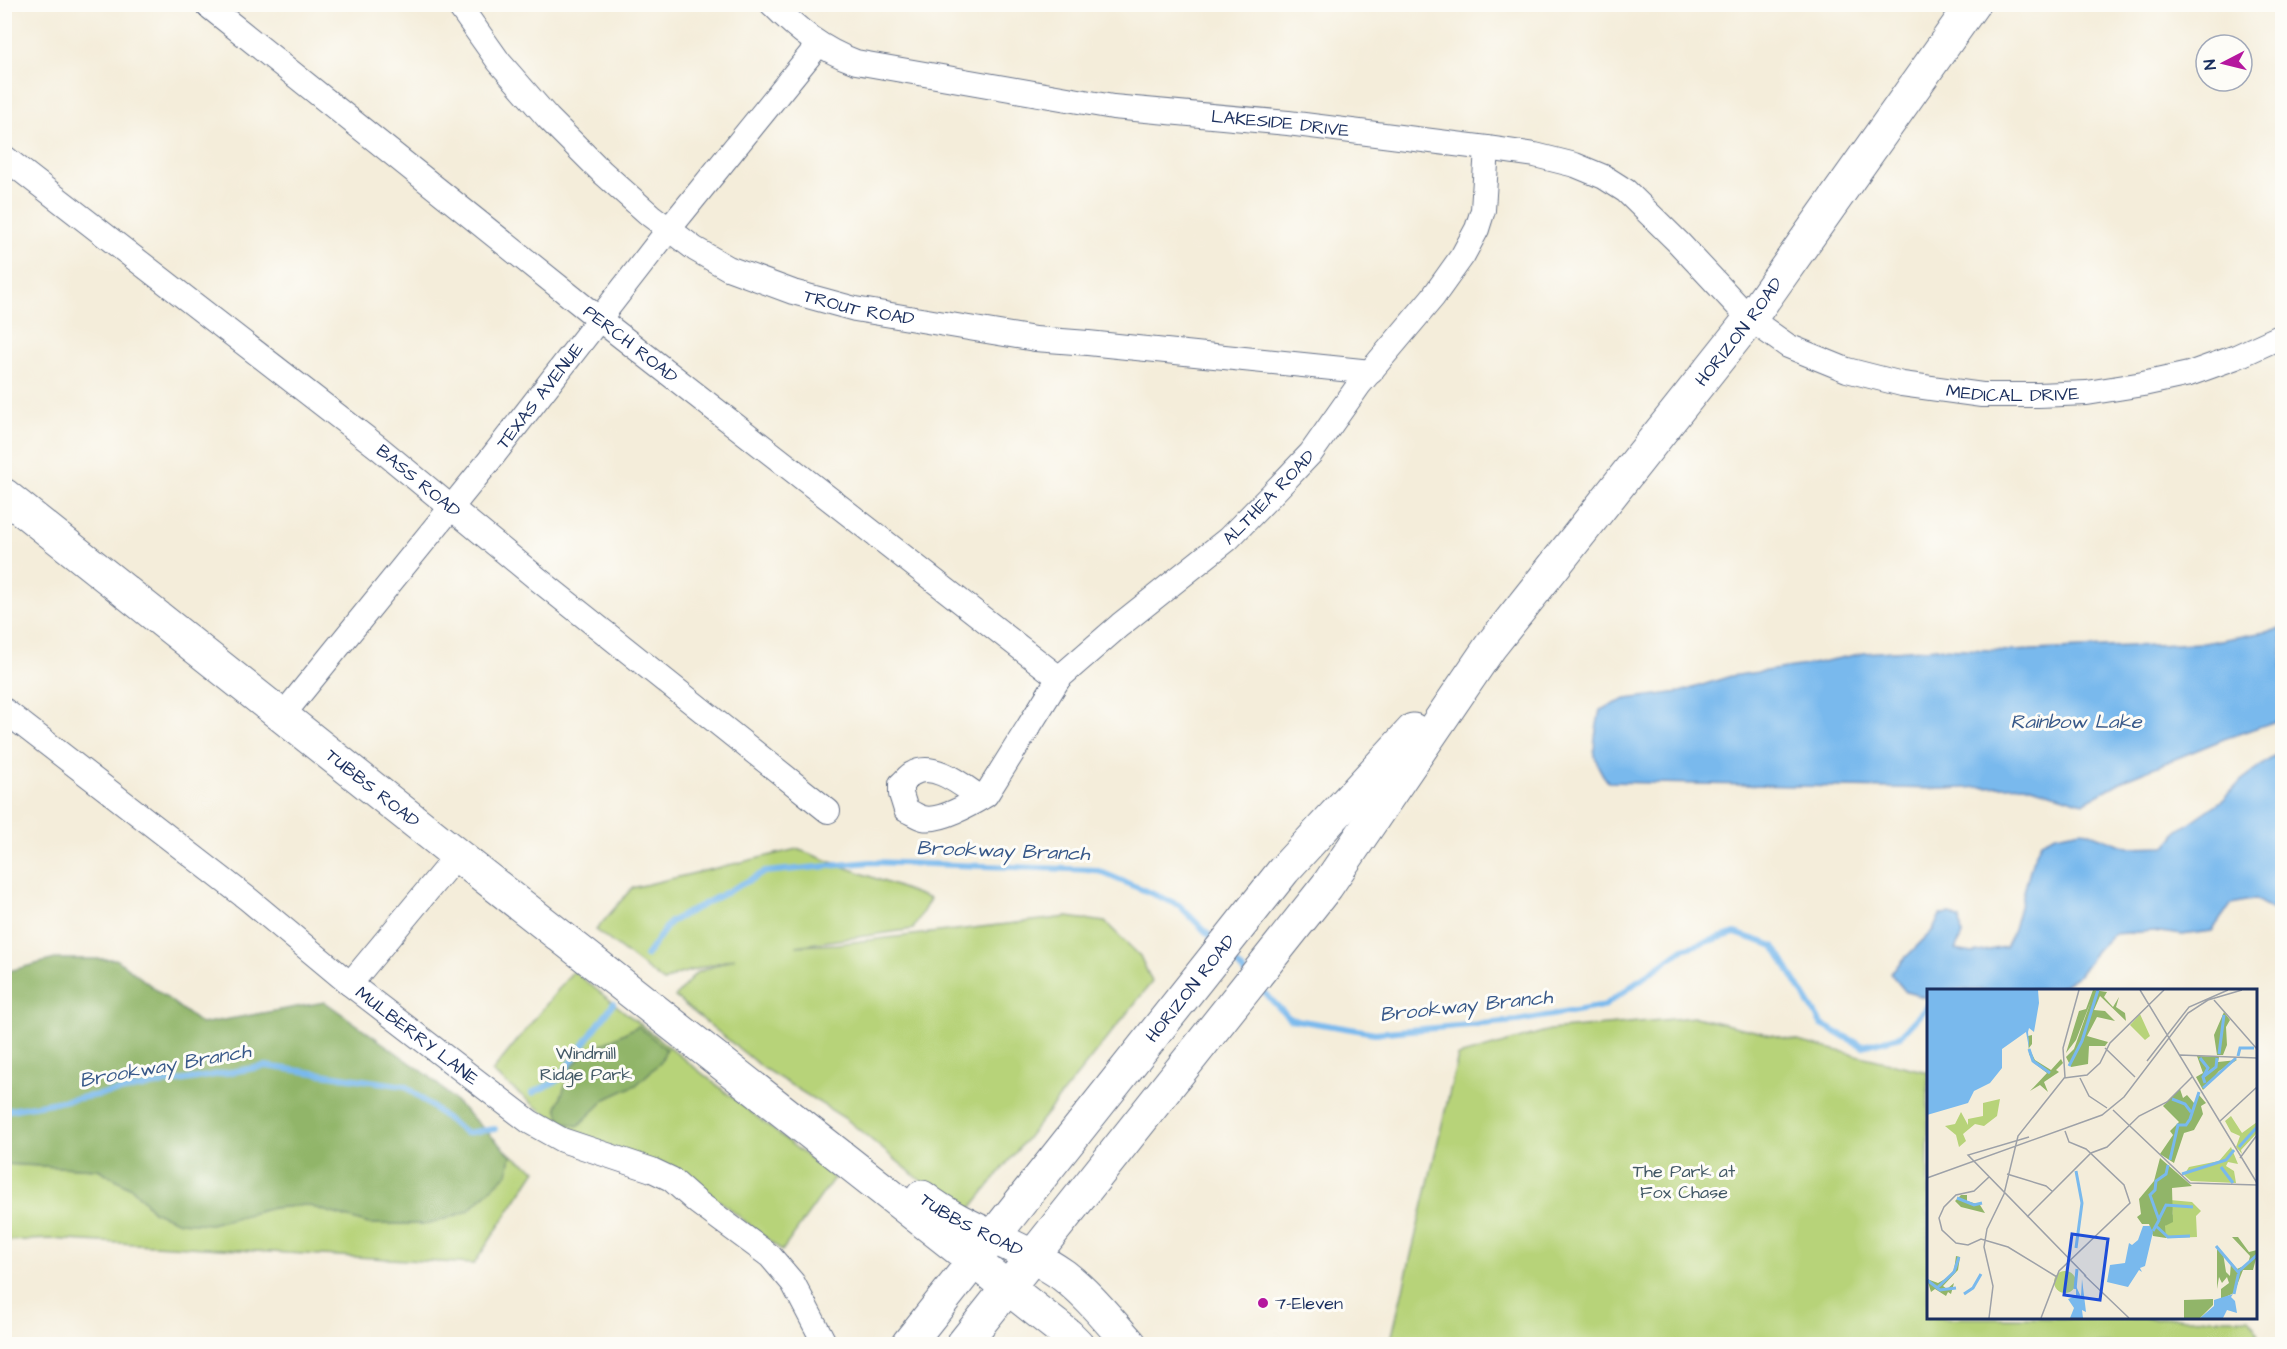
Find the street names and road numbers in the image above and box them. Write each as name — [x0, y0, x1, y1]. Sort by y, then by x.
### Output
street label: LAKESIDE DRIVE — [1210, 104, 1351, 143]
street label: HORIZON ROAD — [1689, 272, 1789, 391]
street label: TROUT ROAD — [801, 283, 917, 331]
street label: PERCH ROAD — [578, 299, 684, 389]
street label: TEXAS AVENUE — [490, 337, 589, 454]
street label: MEDICAL DRIVE — [1945, 378, 2080, 408]
street label: BASS ROAD — [371, 438, 466, 523]
street label: ALTHEA ROAD — [1217, 444, 1321, 550]
street label: TUBBS ROAD — [320, 743, 425, 833]
street label: HORIZON ROAD — [1140, 929, 1241, 1048]
street label: MULBERRY LANE — [350, 980, 484, 1091]
street label: TUBBS ROAD — [915, 1187, 1028, 1263]

